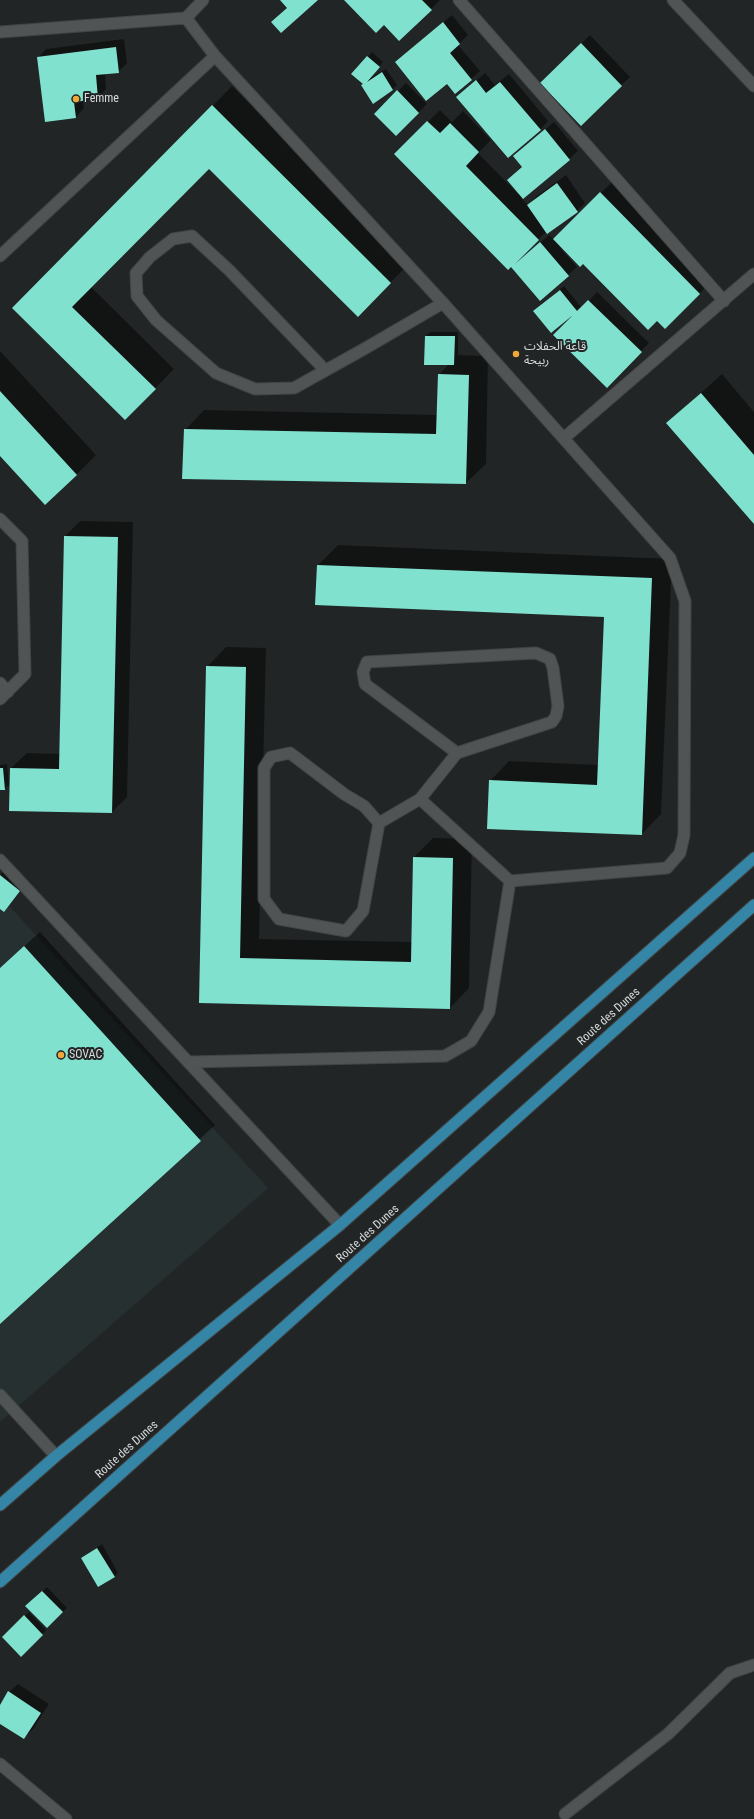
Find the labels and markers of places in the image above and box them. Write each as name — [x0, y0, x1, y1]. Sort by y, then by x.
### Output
place label: Femme — [84, 92, 119, 106]
marker: Femme — [71, 94, 81, 104]
place label: قاعة الحفلات ربيحة — [524, 340, 586, 368]
marker: قاعة الحفلات ربيحة — [511, 349, 521, 359]
place label: SOVAC — [69, 1048, 102, 1062]
marker: SOVAC — [56, 1050, 66, 1060]

